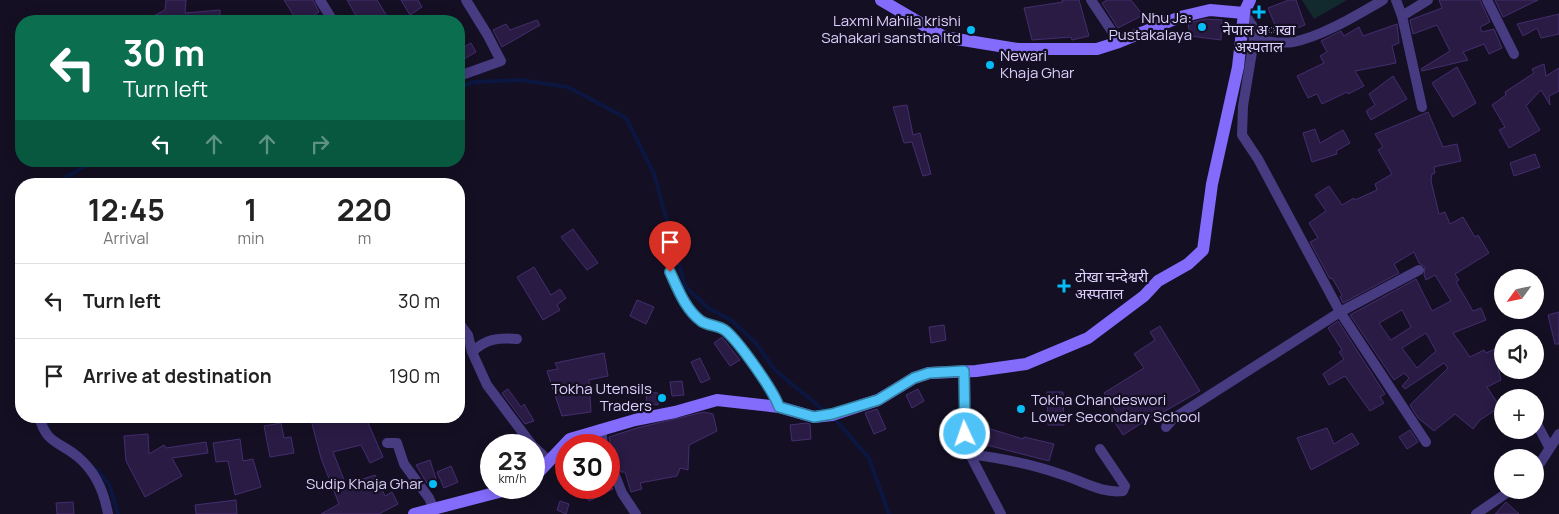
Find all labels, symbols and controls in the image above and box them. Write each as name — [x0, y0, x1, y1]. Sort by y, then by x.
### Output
marker: नेपाल अाखा अस्पताल — [1252, 5, 1266, 19]
place label: Nhu Ja: Pustakalaya — [1109, 7, 1192, 45]
place label: Laxmi Mahila krishi Sahakari sanstha ltd — [821, 10, 961, 48]
place label: नेपाल अाखा अस्पताल — [1222, 19, 1297, 57]
marker: Nhu Ja: Pustakalaya — [1196, 21, 1208, 33]
marker: Laxmi Mahila krishi Sahakari sanstha ltd — [965, 24, 977, 36]
text: 30 m — [123, 29, 205, 77]
icon: left — [40, 35, 105, 100]
place label: Newari Khaja Ghar — [1000, 45, 1075, 83]
marker: Newari Khaja Ghar — [984, 59, 996, 71]
text: Turn left — [123, 74, 208, 104]
icon: left — [147, 130, 175, 158]
icon: ahead — [200, 130, 228, 158]
icon: ahead — [253, 130, 281, 158]
icon: right — [306, 130, 334, 158]
text: 12:45 — [88, 189, 165, 230]
text: 1 — [244, 189, 257, 230]
text: 220 — [337, 189, 392, 230]
pin — [649, 221, 691, 272]
text: Arrival — [103, 227, 149, 249]
text: min — [237, 227, 264, 249]
text: m — [358, 227, 371, 249]
icon: arrive — [656, 228, 684, 256]
place label: टोखा चन्देश्वरी अस्पताल — [1075, 266, 1149, 304]
north arrow — [1494, 269, 1544, 319]
map controls — [1494, 269, 1544, 499]
marker: टोखा चन्देश्वरी अस्पताल — [1057, 279, 1071, 293]
icon: left — [40, 287, 68, 315]
text: Turn left — [83, 288, 161, 314]
text: 30 m — [398, 288, 440, 314]
button: sound — [1494, 329, 1544, 379]
icon: arrive — [40, 362, 68, 390]
text: Arrive at destination — [83, 363, 272, 389]
text: 190 m — [389, 363, 440, 389]
place label: Tokha Utensils Traders — [551, 378, 652, 416]
place label: Tokha Chandeswori Lower Secondary School — [1031, 389, 1201, 427]
button: + — [1494, 389, 1544, 439]
marker: Tokha Utensils Traders — [656, 392, 668, 404]
marker: Tokha Chandeswori Lower Secondary School — [1015, 403, 1027, 415]
position arrow — [938, 407, 990, 459]
speed limit sign: 30 — [555, 434, 620, 499]
text: 23 — [498, 443, 527, 478]
button: − — [1494, 449, 1544, 499]
text: km/h — [499, 470, 526, 487]
place label: Sudip Khaja Ghar — [306, 473, 424, 494]
marker: Sudip Khaja Ghar — [427, 478, 439, 490]

